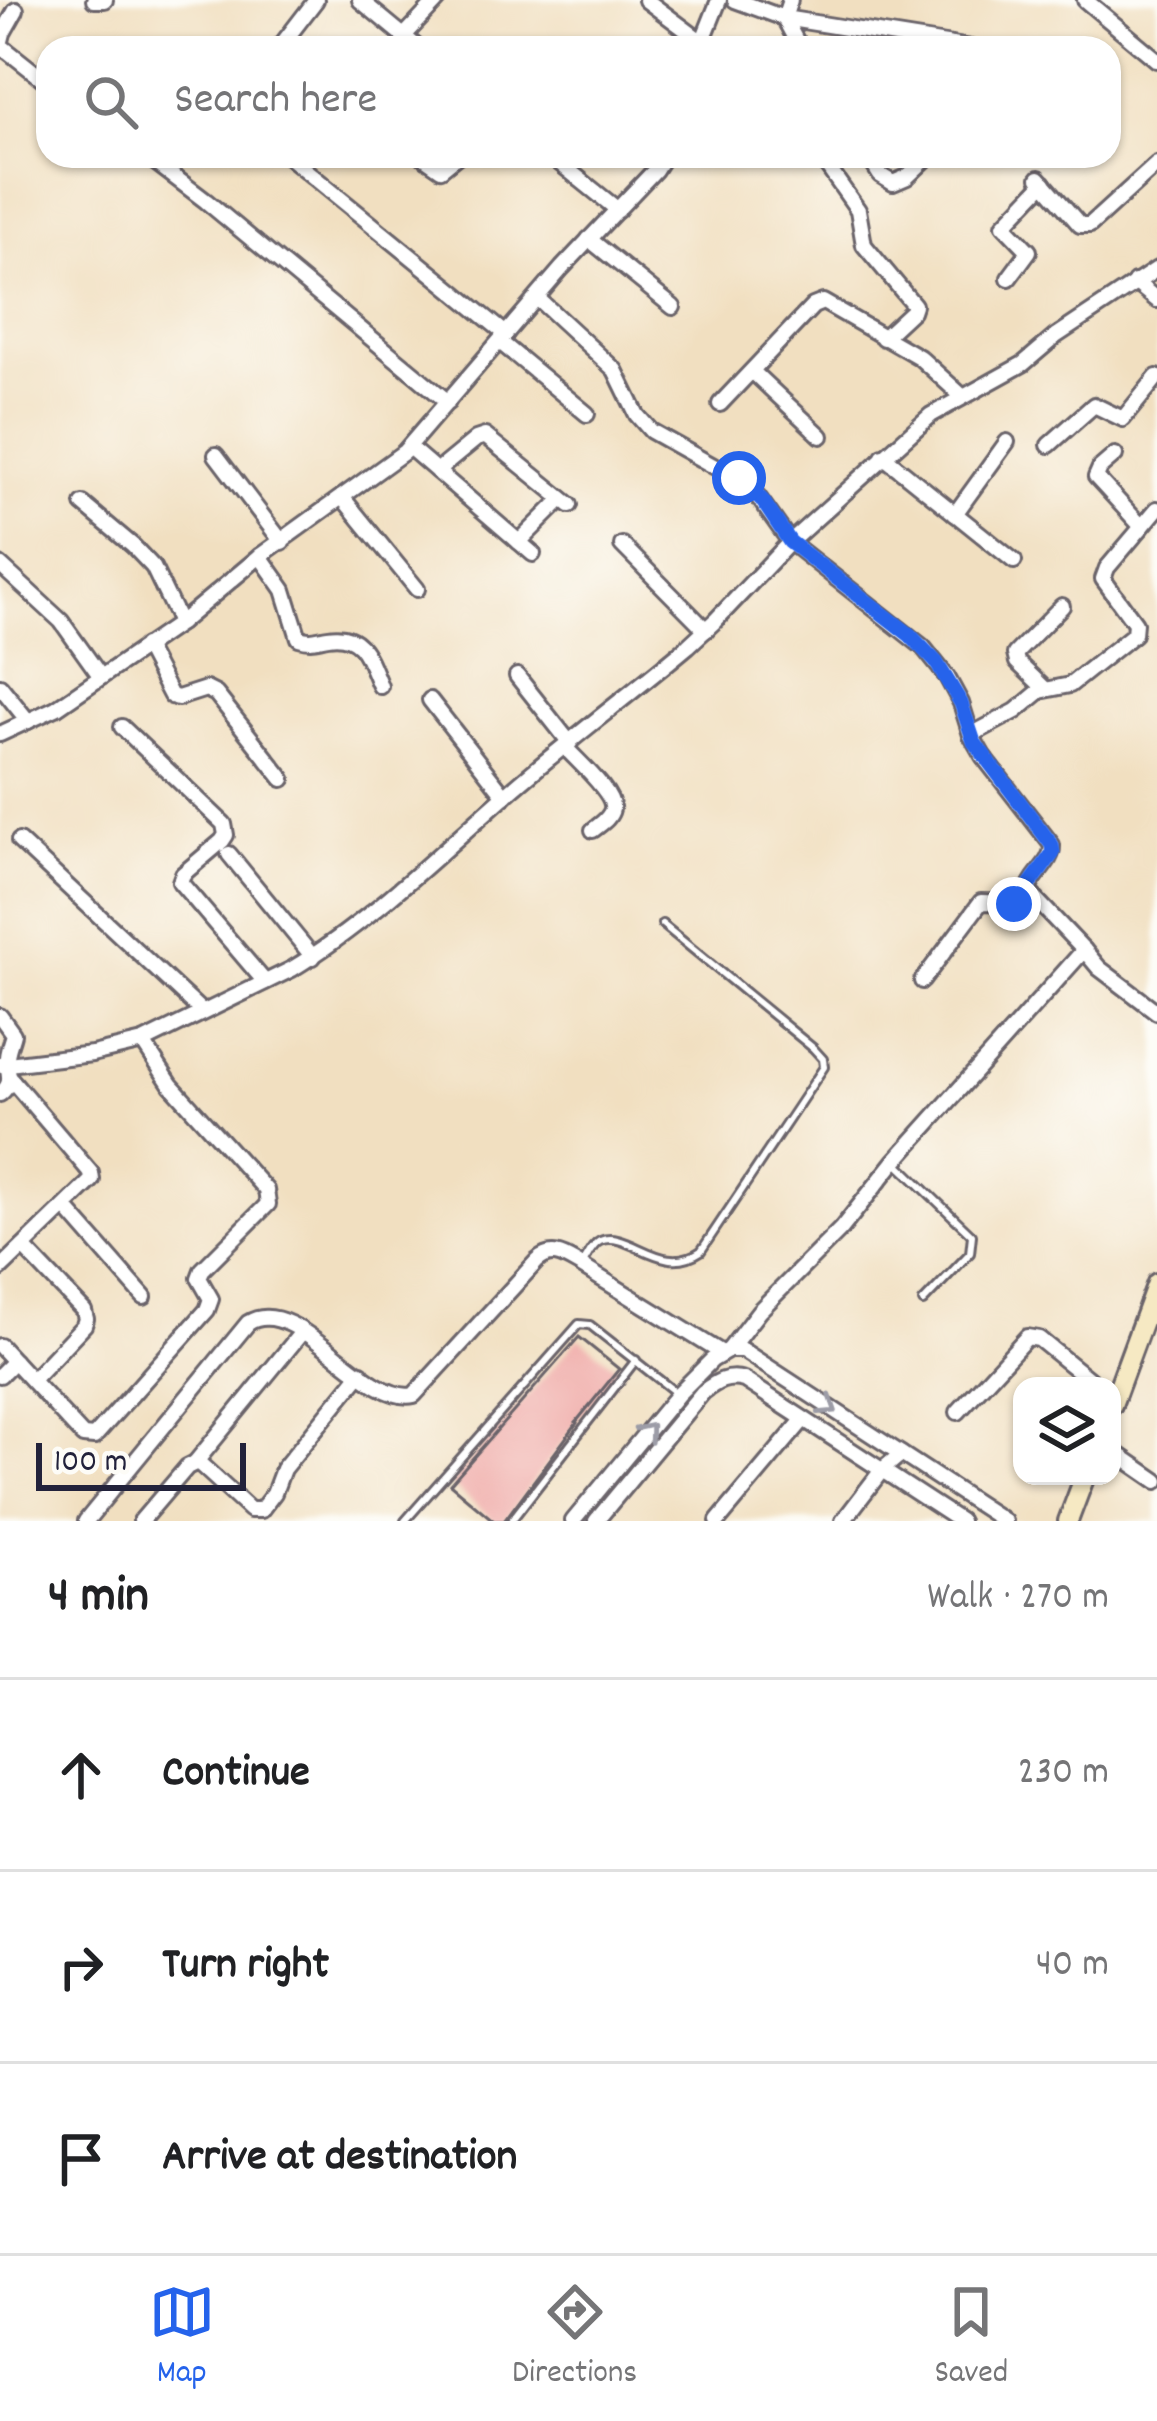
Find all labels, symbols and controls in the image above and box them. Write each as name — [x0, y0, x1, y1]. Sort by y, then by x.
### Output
search box — [36, 36, 1121, 168]
icon: search — [78, 69, 144, 135]
text: Search here — [174, 70, 377, 134]
route start — [712, 451, 766, 505]
route end — [987, 877, 1041, 931]
map controls — [1013, 1377, 1121, 1485]
button: layers — [1013, 1377, 1121, 1485]
one-way arrow — [816, 1393, 838, 1415]
one-way arrow — [633, 1423, 655, 1445]
scale bar — [36, 1437, 246, 1490]
text: 100 m — [54, 1440, 127, 1487]
text: 4 min — [48, 1563, 149, 1635]
text: Walk · 270 m — [927, 1572, 1109, 1627]
icon: ahead — [48, 1742, 114, 1808]
text: Continue — [162, 1743, 310, 1807]
text: 230 m — [1018, 1747, 1109, 1802]
icon: right — [48, 1934, 114, 2000]
text: Turn right — [162, 1935, 329, 1999]
text: 40 m — [1036, 1939, 1109, 1994]
icon: arrive — [48, 2126, 114, 2192]
text: Arrive at destination — [162, 2127, 517, 2191]
tab: Map — [149, 2279, 215, 2398]
tab: Directions — [512, 2279, 637, 2398]
tab: Saved — [935, 2279, 1008, 2398]

